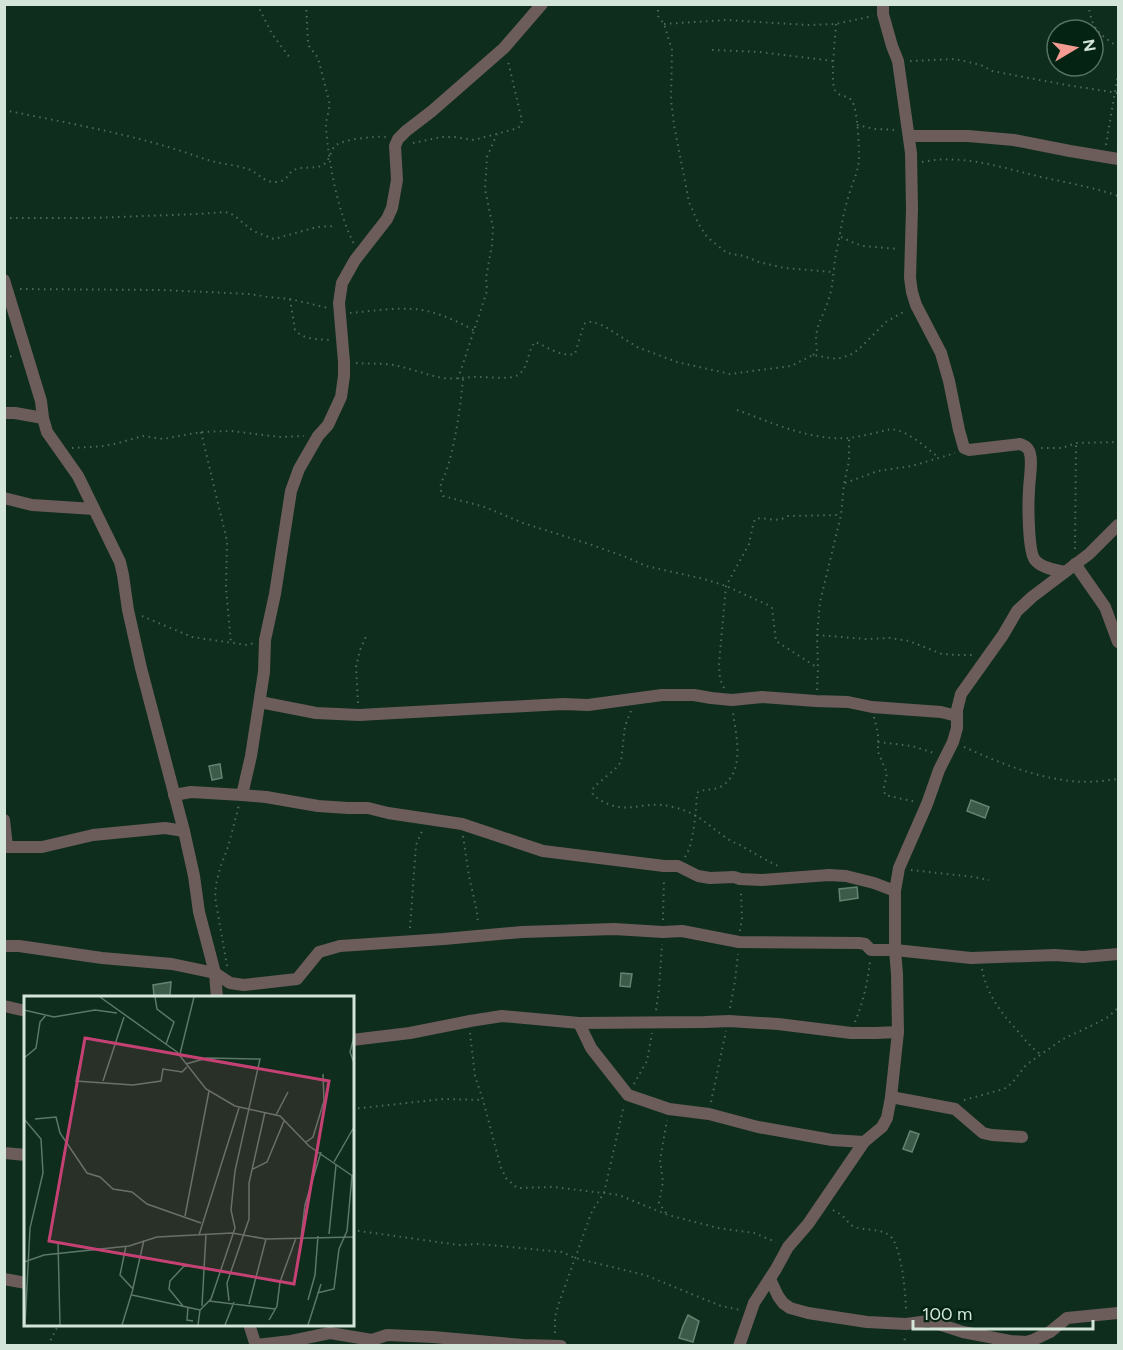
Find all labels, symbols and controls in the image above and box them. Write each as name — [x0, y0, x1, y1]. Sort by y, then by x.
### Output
north arrow — [1045, 18, 1105, 78]
text: N — [1079, 38, 1100, 53]
inset map — [24, 996, 354, 1326]
scale bar — [913, 1293, 1093, 1331]
text: 100 m — [922, 1303, 972, 1325]

